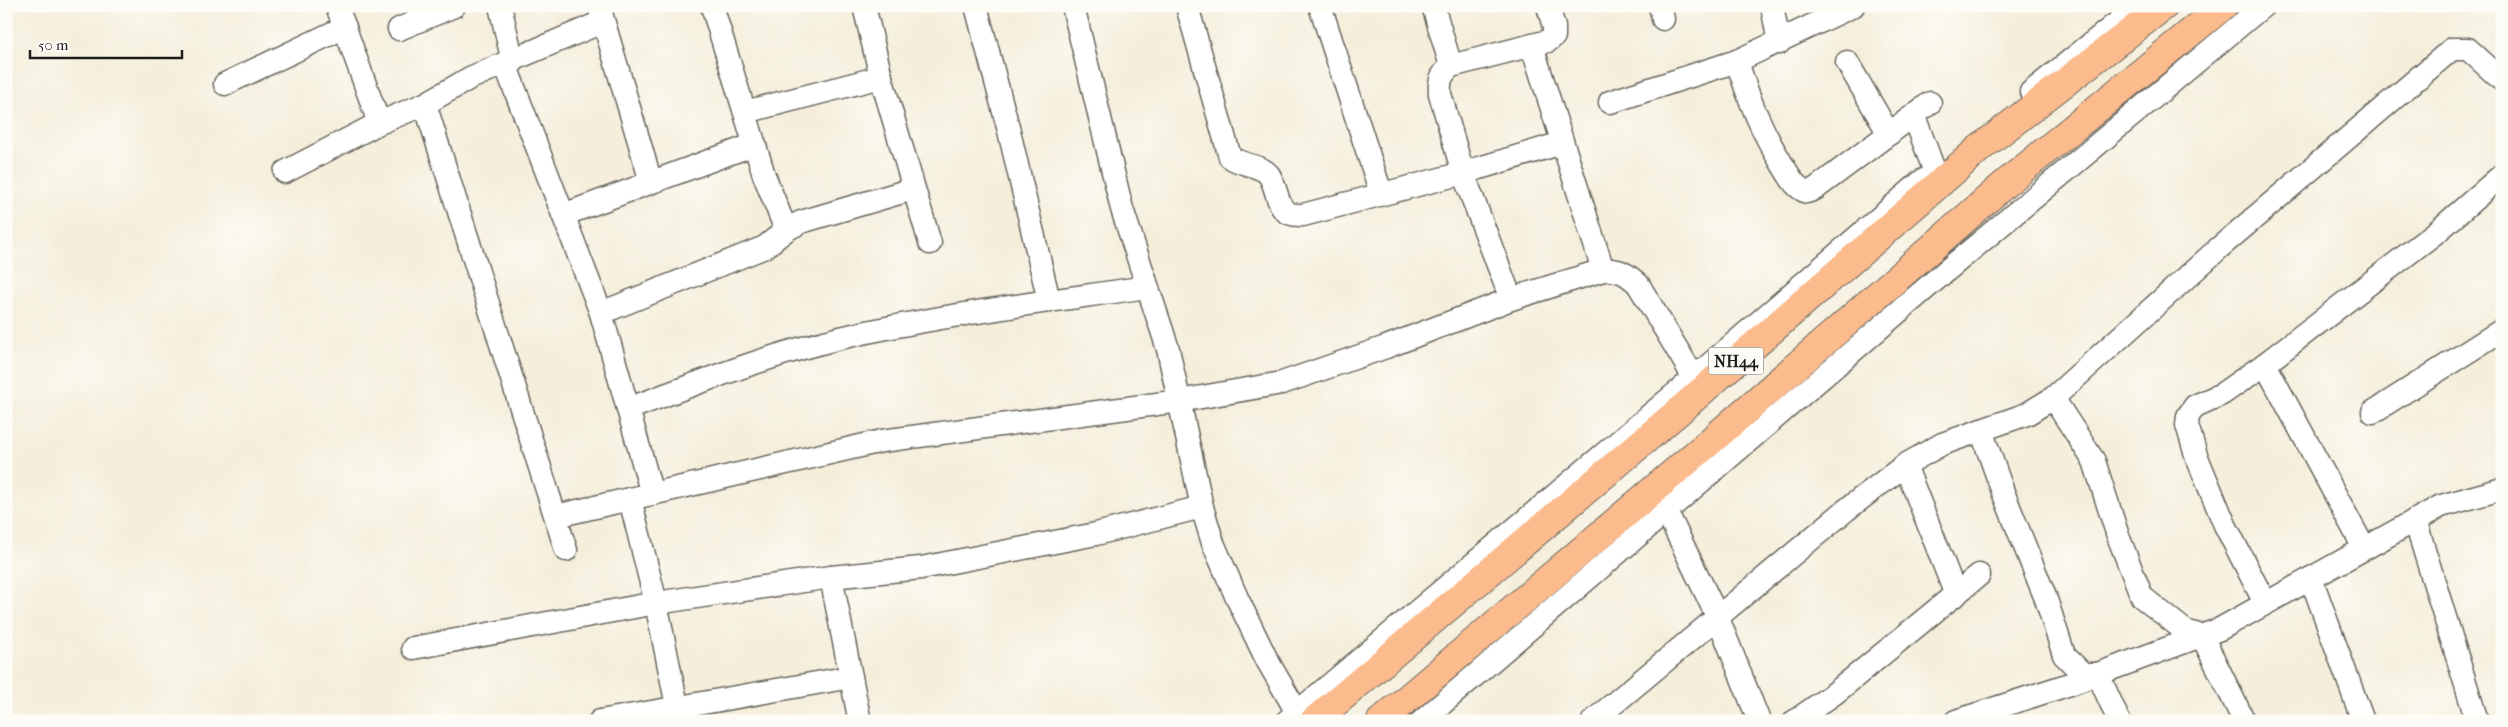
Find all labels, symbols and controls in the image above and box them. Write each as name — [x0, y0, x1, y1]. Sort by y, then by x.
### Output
scale bar — [30, 28, 182, 60]
text: 50 m — [38, 36, 69, 54]
road number: NH44 — [1708, 348, 1764, 374]

